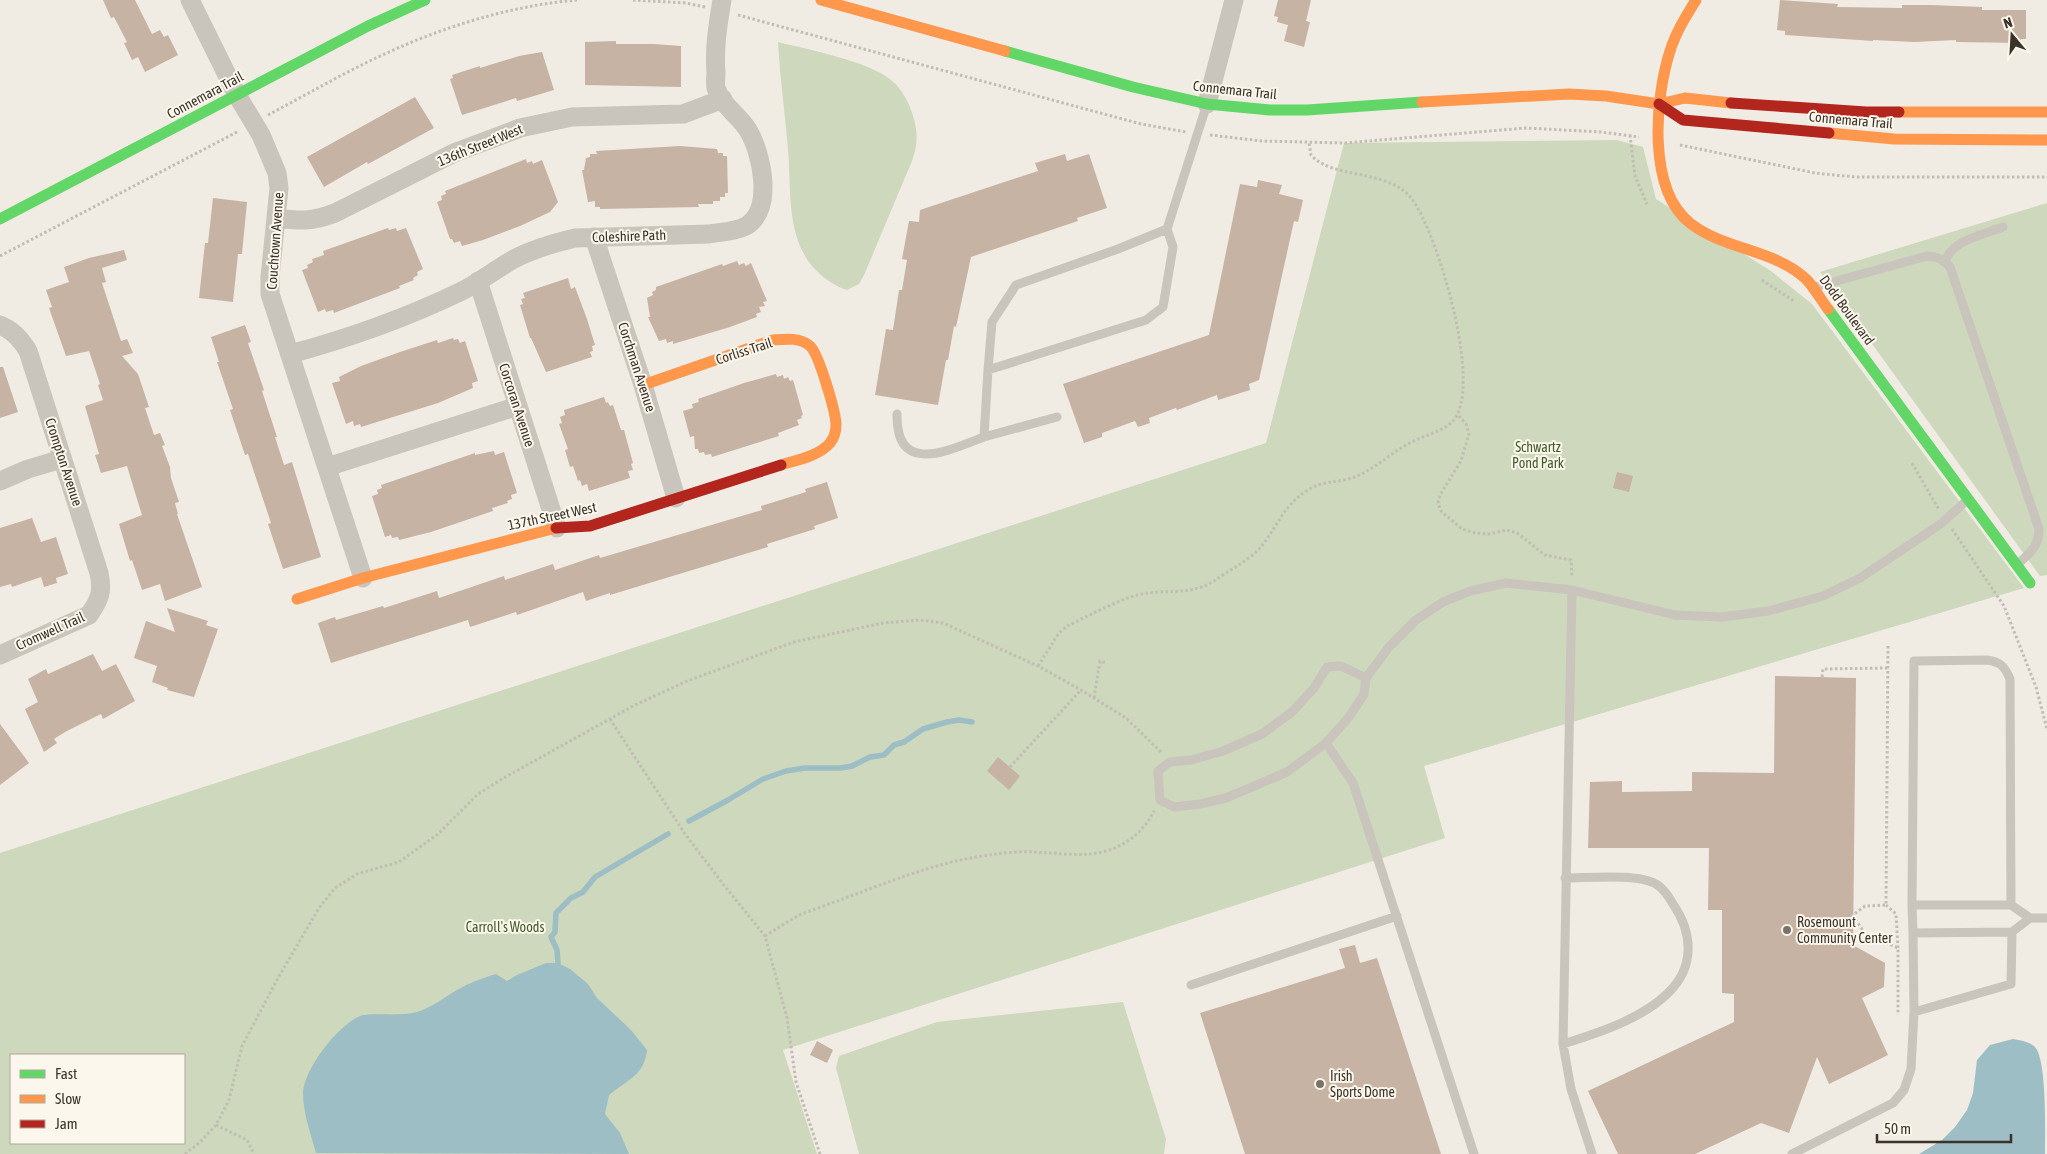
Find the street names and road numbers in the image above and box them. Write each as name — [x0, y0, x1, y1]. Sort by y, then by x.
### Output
street label: Connemara Trail — [164, 68, 246, 122]
street label: Connemara Trail — [1192, 78, 1278, 102]
street label: Connemara Trail — [1808, 108, 1894, 132]
street label: 136th Street West — [435, 121, 525, 169]
street label: Couchtown Avenue — [264, 192, 286, 290]
street label: Coleshire Path — [592, 227, 666, 245]
street label: Dodd Boulevard — [1816, 272, 1878, 348]
street label: Corchman Avenue — [615, 320, 659, 414]
street label: Corliss Trail — [714, 334, 774, 368]
street label: Corcoran Avenue — [496, 361, 538, 449]
street label: Crompton Avenue — [42, 416, 86, 508]
street label: 137th Street West — [506, 499, 598, 533]
street label: Cromwell Trail — [13, 609, 87, 653]

